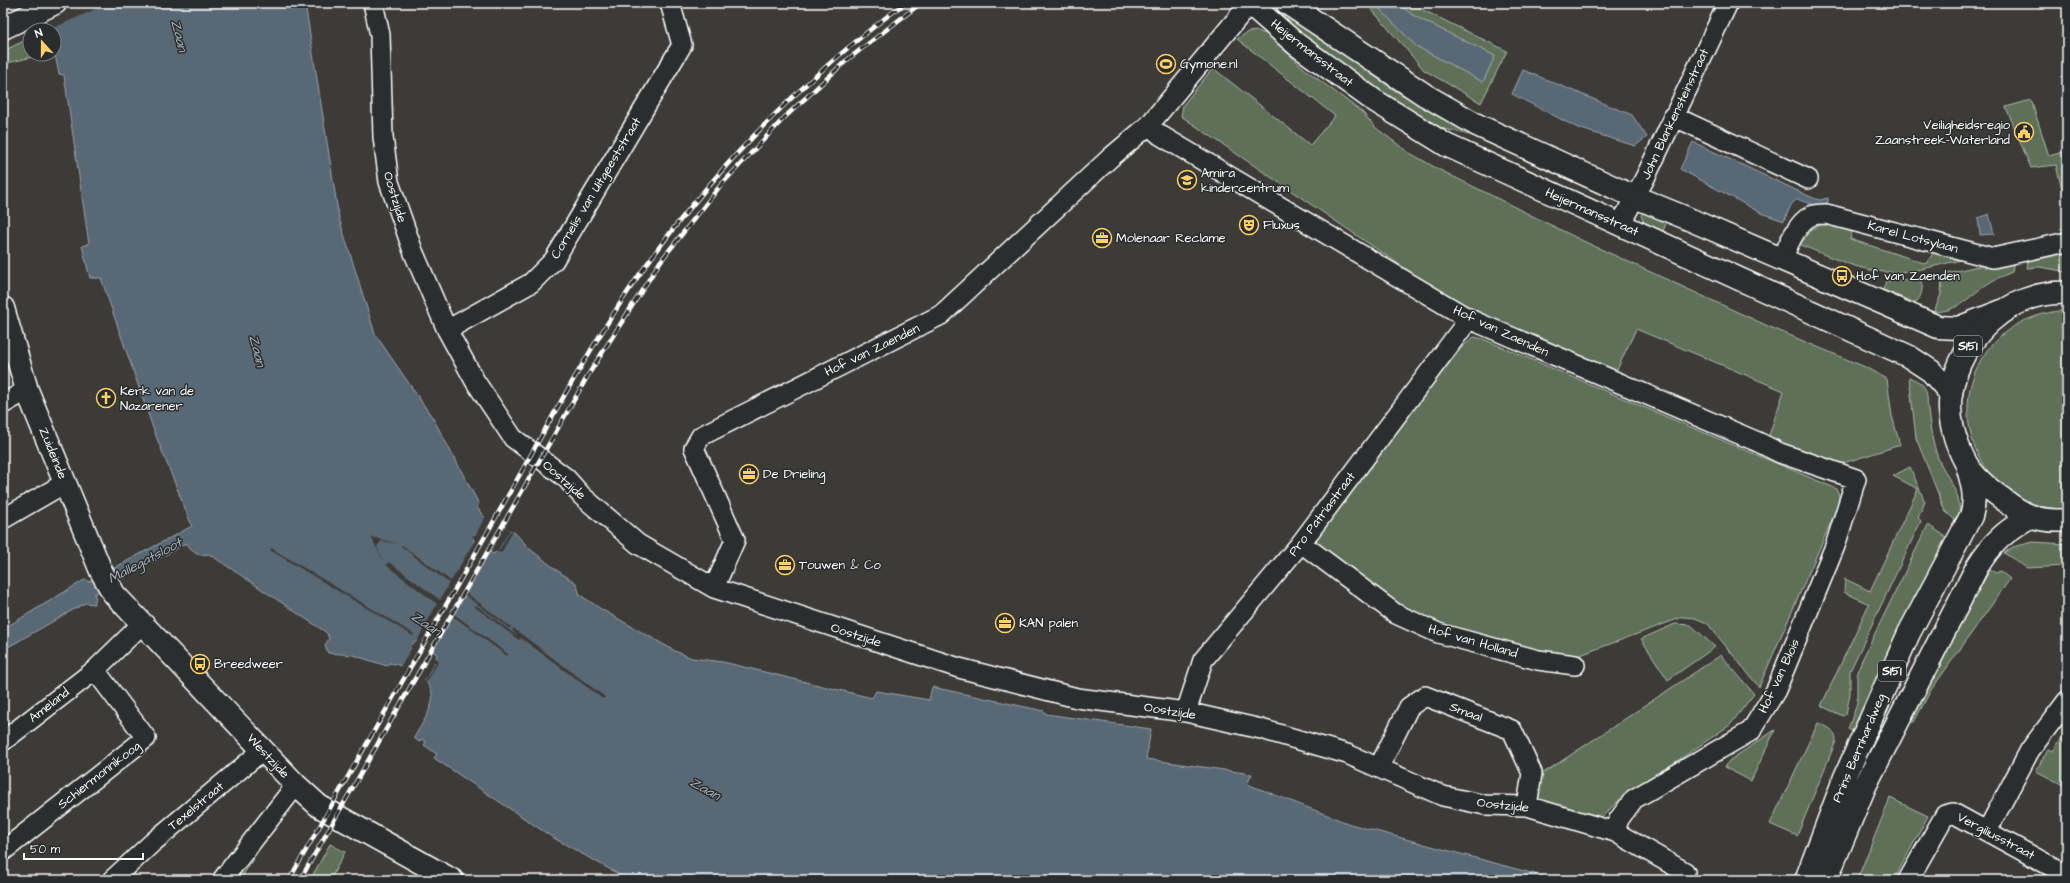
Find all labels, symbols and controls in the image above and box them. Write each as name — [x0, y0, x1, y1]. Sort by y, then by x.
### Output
street label: Heijermansstraat — [1267, 15, 1358, 92]
water label: Zaan — [165, 18, 193, 55]
north arrow — [22, 22, 62, 62]
text: N — [33, 25, 45, 41]
street label: John Blankensteinstraat — [1637, 45, 1714, 183]
sports icon: Gymone.nl — [1155, 53, 1177, 75]
place label: Gymone.nl — [1180, 55, 1237, 74]
street label: Cornelis van Uitgeeststraat — [546, 113, 647, 263]
place label: Veiligheidsregio Zaanstreek-Waterland — [1875, 116, 2011, 149]
public building icon: Veiligheidsregio Zaanstreek-Waterland — [2013, 121, 2035, 143]
place label: Amira kindercentrum — [1201, 164, 1290, 197]
street label: Oostzijde — [379, 169, 411, 225]
school or university icon: Amira kindercentrum — [1176, 169, 1198, 191]
street label: Heijermansstraat — [1542, 183, 1642, 241]
theatre icon: Fluxus — [1238, 214, 1260, 236]
place label: Fluxus — [1263, 216, 1300, 234]
street label: Karel Lotsylaan — [1866, 216, 1961, 259]
office icon: Molenaar Reclame — [1091, 227, 1113, 249]
place label: Molenaar Reclame — [1116, 229, 1226, 247]
bus stop icon: Hof van Zaenden — [1831, 265, 1853, 287]
place label: Hof van Zaenden — [1856, 267, 1960, 285]
street label: Hof van Zaenden — [1450, 301, 1552, 361]
street label: Hof van Zaenden — [821, 319, 923, 381]
water label: Zaan — [243, 333, 271, 370]
road number: S151 — [1954, 336, 1982, 356]
place label: Kerk van de Nazarener — [120, 382, 194, 415]
church icon: Kerk van de Nazarener — [95, 387, 117, 409]
street label: Zuideinde — [34, 424, 72, 482]
street label: Oostzijde — [538, 456, 590, 504]
office icon: De Drieling — [738, 463, 760, 485]
place label: De Drieling — [763, 465, 826, 484]
street label: Pro Patriastraat — [1284, 468, 1360, 560]
water label: Mallegatsloot — [104, 532, 187, 589]
office icon: Touwen & Co — [774, 554, 796, 576]
place label: Touwen & Co — [799, 556, 881, 574]
water label: Zaan — [407, 607, 446, 642]
office icon: KAN palen — [994, 612, 1016, 634]
place label: KAN palen — [1019, 614, 1078, 632]
street label: Oostzijde — [828, 618, 884, 652]
street label: Hof van Holland — [1426, 620, 1520, 662]
street label: Hof van Blois — [1754, 635, 1804, 716]
bus stop icon: Breedweer — [189, 653, 211, 675]
place label: Breedweer — [214, 655, 283, 673]
road number: S151 — [1878, 661, 1906, 681]
street label: Ameland — [25, 683, 73, 727]
street label: Prins Bernhardweg — [1828, 690, 1891, 806]
street label: Oostzijde — [1143, 698, 1197, 724]
street label: Smaal — [1447, 698, 1485, 726]
street label: Westzijde — [243, 730, 293, 782]
street label: Schiermonnikoog — [54, 737, 145, 814]
water label: Zaan — [686, 772, 725, 806]
street label: Texelstraat — [164, 777, 228, 835]
street label: Oostzijde — [1476, 793, 1530, 817]
street label: Vergiliusstraat — [1954, 808, 2039, 865]
scale bar — [24, 835, 143, 861]
text: 50 m — [30, 841, 61, 858]

